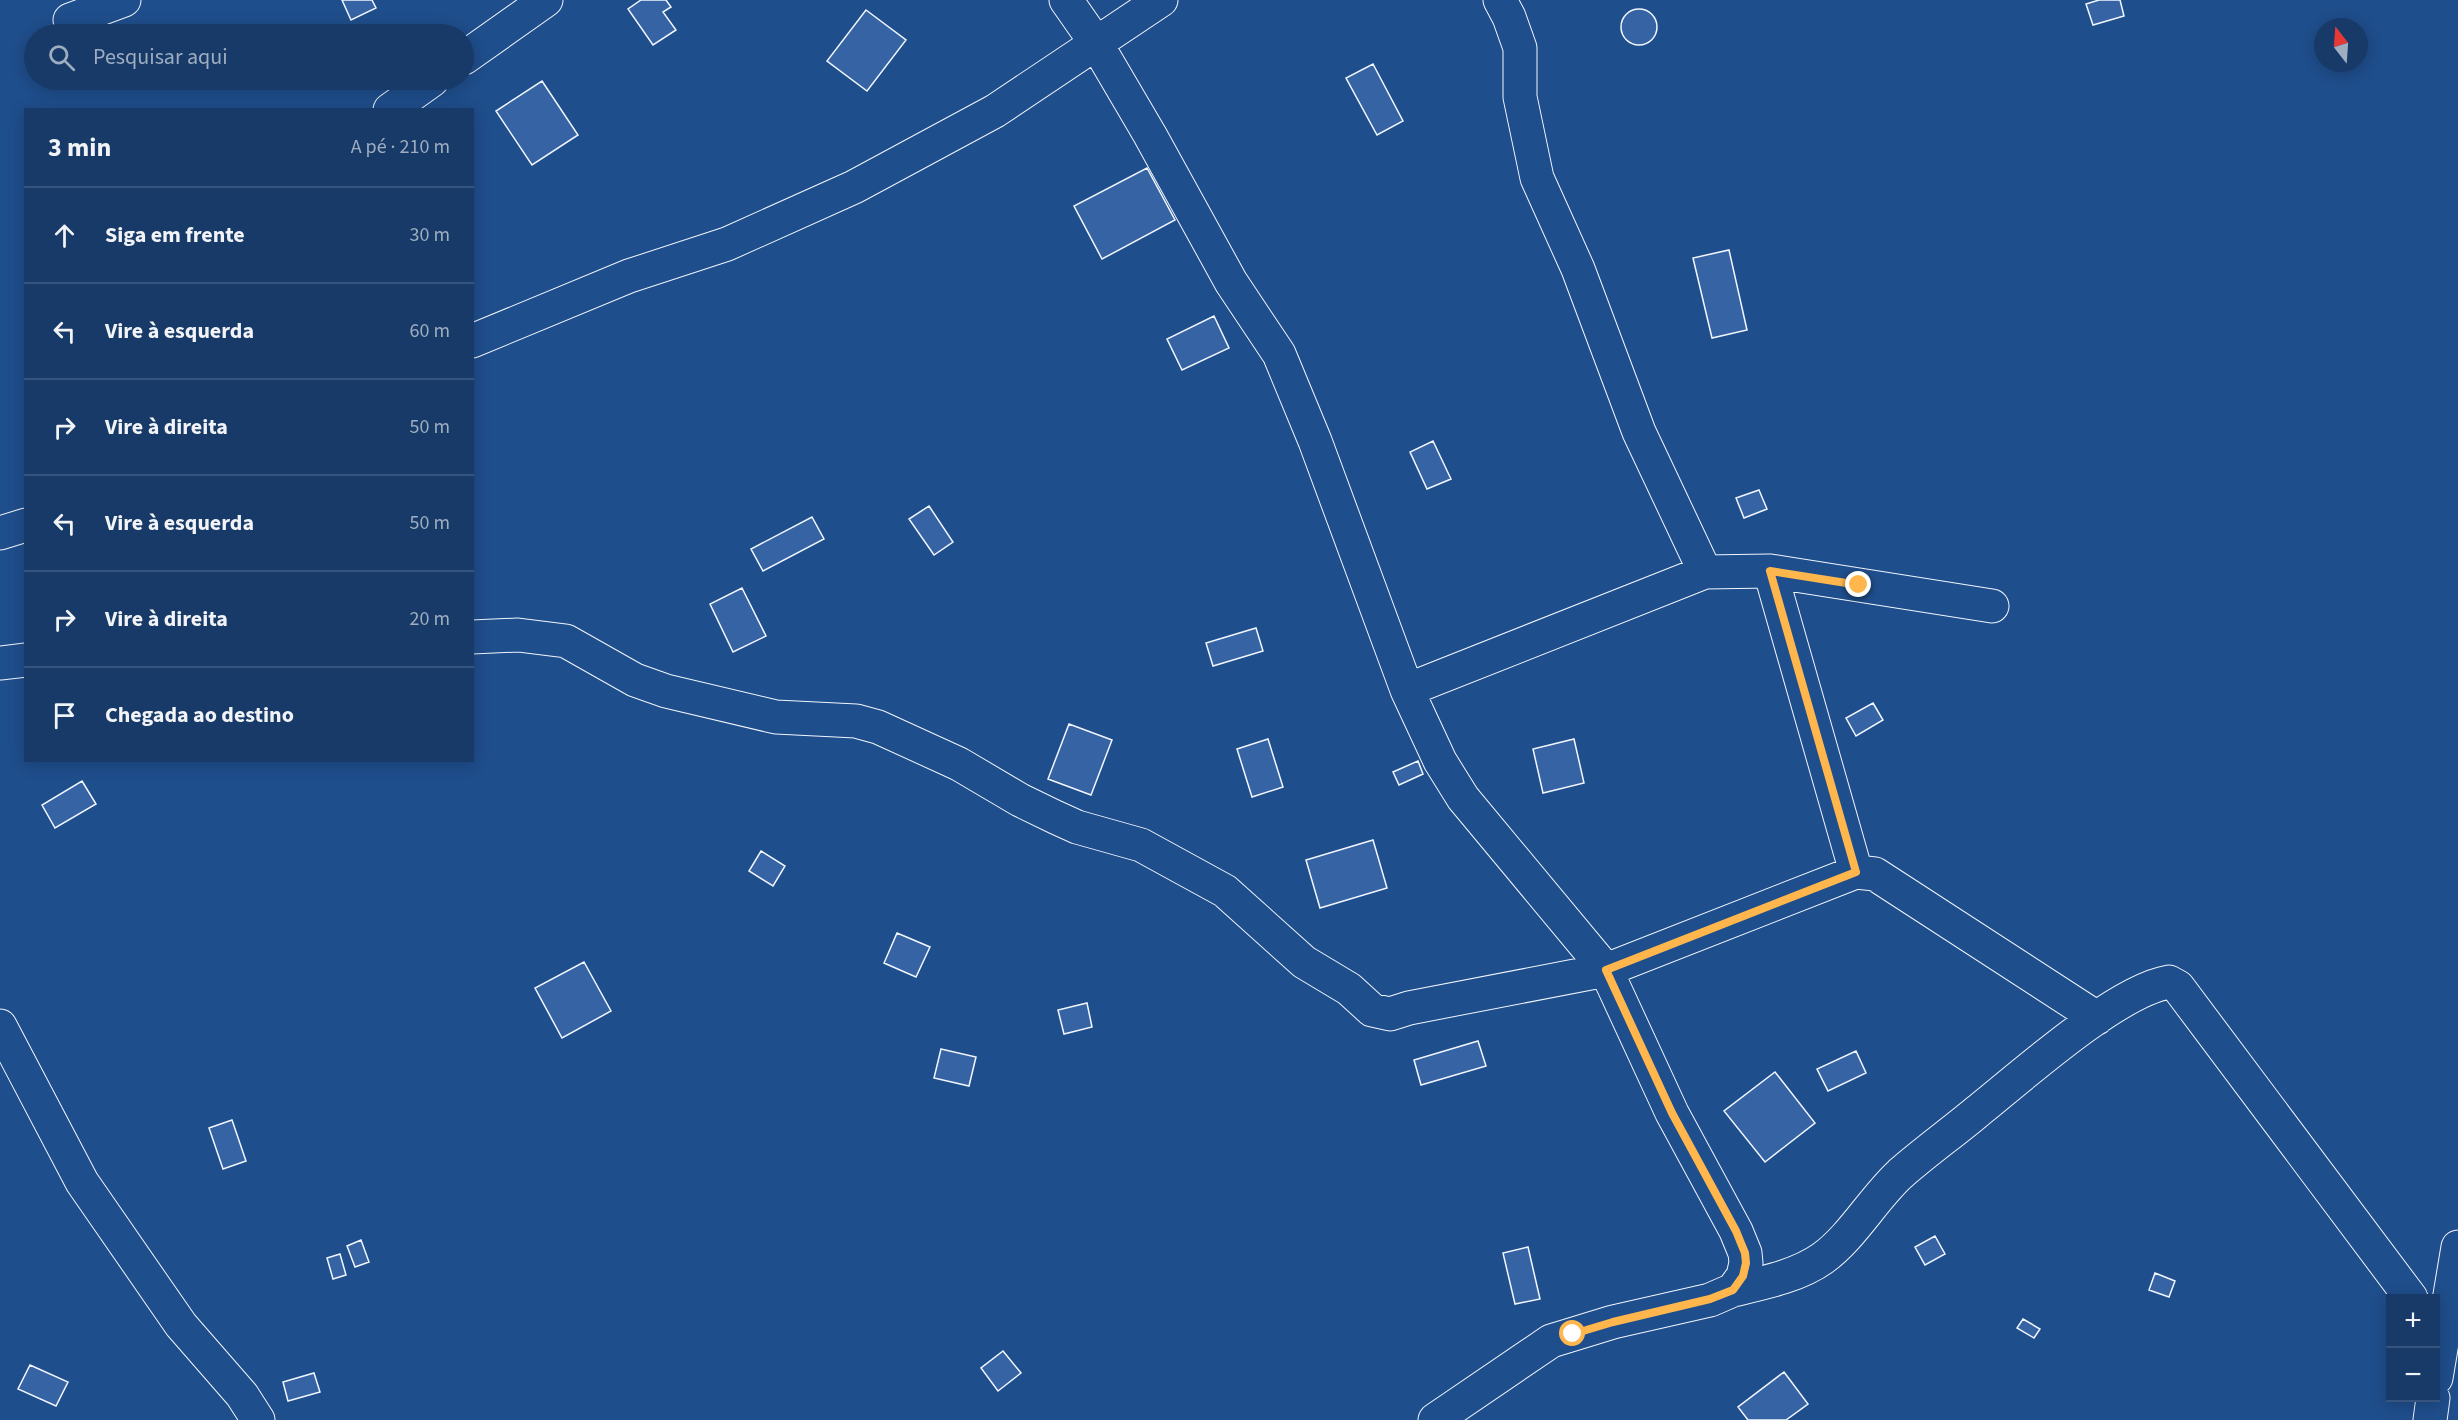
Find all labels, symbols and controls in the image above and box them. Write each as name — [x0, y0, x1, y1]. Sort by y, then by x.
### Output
north arrow — [2314, 18, 2368, 72]
search box — [24, 24, 474, 90]
icon: search — [45, 41, 78, 74]
text: Pesquisar aqui — [93, 41, 228, 73]
text: 3 min — [48, 129, 111, 166]
text: A pé · 210 m — [351, 133, 450, 161]
icon: ahead — [48, 219, 81, 252]
text: Siga em frente — [105, 219, 245, 251]
text: 30 m — [410, 221, 450, 249]
icon: left — [48, 315, 81, 348]
text: Vire à esquerda — [105, 315, 254, 347]
text: 60 m — [410, 317, 450, 345]
icon: right — [48, 411, 81, 444]
text: Vire à direita — [105, 411, 228, 443]
text: 50 m — [410, 413, 450, 441]
icon: left — [48, 507, 81, 540]
text: Vire à esquerda — [105, 507, 254, 539]
text: 50 m — [410, 509, 450, 537]
route end — [1845, 571, 1871, 597]
icon: right — [48, 603, 81, 636]
text: Vire à direita — [105, 603, 228, 635]
text: 20 m — [410, 605, 450, 633]
icon: arrive — [48, 699, 81, 732]
text: Chegada ao destino — [105, 699, 294, 731]
map controls — [2386, 1294, 2440, 1402]
button: + — [2386, 1294, 2440, 1348]
route start — [1559, 1320, 1585, 1346]
button: − — [2386, 1348, 2440, 1402]

